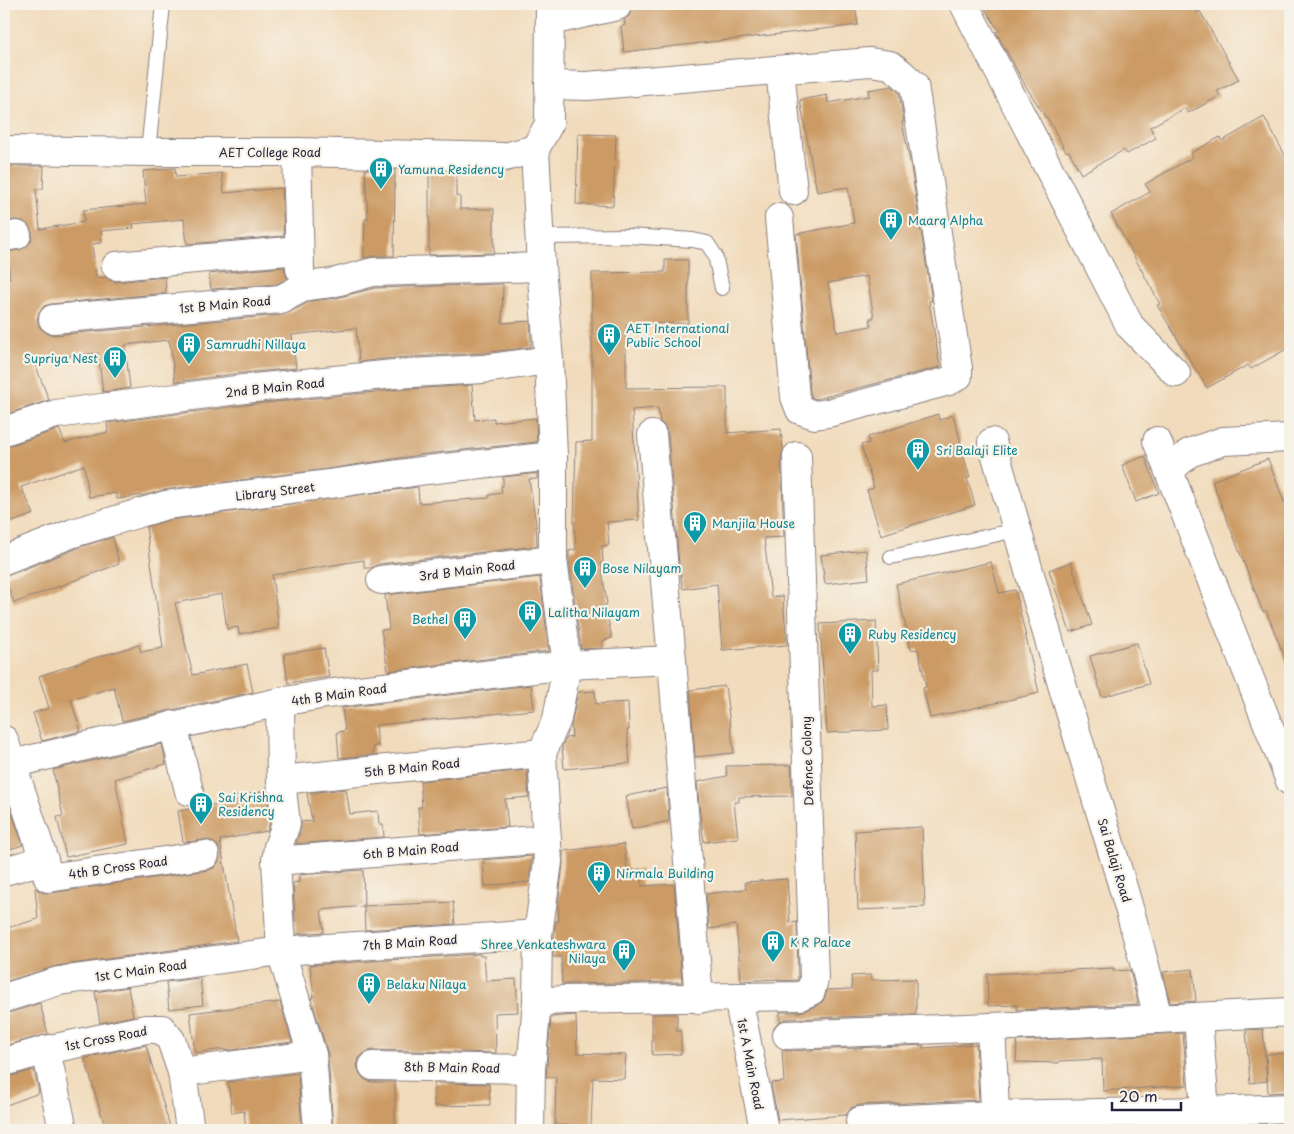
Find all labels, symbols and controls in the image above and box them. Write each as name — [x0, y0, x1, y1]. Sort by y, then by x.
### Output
street label: AET College Road — [219, 143, 321, 161]
building icon: Yamuna Residency — [368, 156, 394, 190]
place label: Yamuna Residency — [398, 160, 504, 178]
building icon: Maarq Alpha — [878, 207, 904, 241]
place label: Maarq Alpha — [908, 211, 984, 229]
street label: 1st B Main Road — [179, 291, 271, 317]
place label: AET International Public School — [626, 319, 729, 351]
building icon: AET International Public School — [596, 322, 622, 356]
building icon: Samrudhi Nillaya — [176, 331, 202, 365]
place label: Samrudhi Nillaya — [206, 335, 306, 353]
building icon: Supriya Nest — [102, 345, 128, 379]
place label: Supriya Nest — [24, 349, 98, 367]
street label: 2nd B Main Road — [224, 373, 326, 401]
building icon: Sri Balaji Elite — [905, 437, 931, 471]
place label: Sri Balaji Elite — [936, 441, 1018, 459]
street label: Library Street — [234, 477, 316, 505]
building icon: Manjila House — [682, 510, 708, 544]
place label: Manjila House — [712, 514, 796, 532]
street label: 3rd B Main Road — [418, 555, 516, 585]
building icon: Bose Nilayam — [572, 555, 598, 589]
place label: Bose Nilayam — [602, 559, 681, 577]
building icon: Lalitha Nilayam — [517, 599, 543, 633]
place label: Lalitha Nilayam — [548, 603, 640, 621]
building icon: Bethel — [452, 606, 478, 640]
place label: Bethel — [412, 610, 448, 628]
building icon: Ruby Residency — [837, 621, 863, 655]
place label: Ruby Residency — [868, 625, 957, 643]
street label: 4th B Main Road — [290, 678, 388, 710]
street label: Defence Colony — [796, 716, 818, 806]
street label: 5th B Main Road — [363, 753, 461, 781]
place label: Sai Krishna Residency — [218, 788, 284, 820]
building icon: Sai Krishna Residency — [188, 791, 214, 825]
street label: Sai Balaji Road — [1094, 816, 1136, 904]
street label: 6th B Main Road — [362, 837, 460, 863]
street label: 4th B Cross Road — [67, 851, 169, 883]
building icon: Nirmala Building — [586, 860, 612, 894]
place label: Nirmala Building — [616, 864, 714, 882]
building icon: K R Palace — [760, 929, 786, 963]
street label: 7th B Main Road — [362, 930, 458, 954]
place label: K R Palace — [790, 933, 851, 951]
place label: Shree Venkateshwara Nilaya — [481, 935, 606, 967]
building icon: Shree Venkateshwara Nilaya — [611, 938, 637, 972]
street label: 1st C Main Road — [94, 955, 188, 985]
building icon: Belaku Nilaya — [356, 971, 382, 1005]
place label: Belaku Nilaya — [386, 975, 467, 993]
street label: 1st A Main Road — [733, 1017, 769, 1111]
street label: 1st Cross Road — [63, 1021, 149, 1055]
street label: 8th B Main Road — [404, 1057, 500, 1077]
scale bar — [1112, 1079, 1180, 1111]
text: 20 m — [1119, 1084, 1158, 1107]

